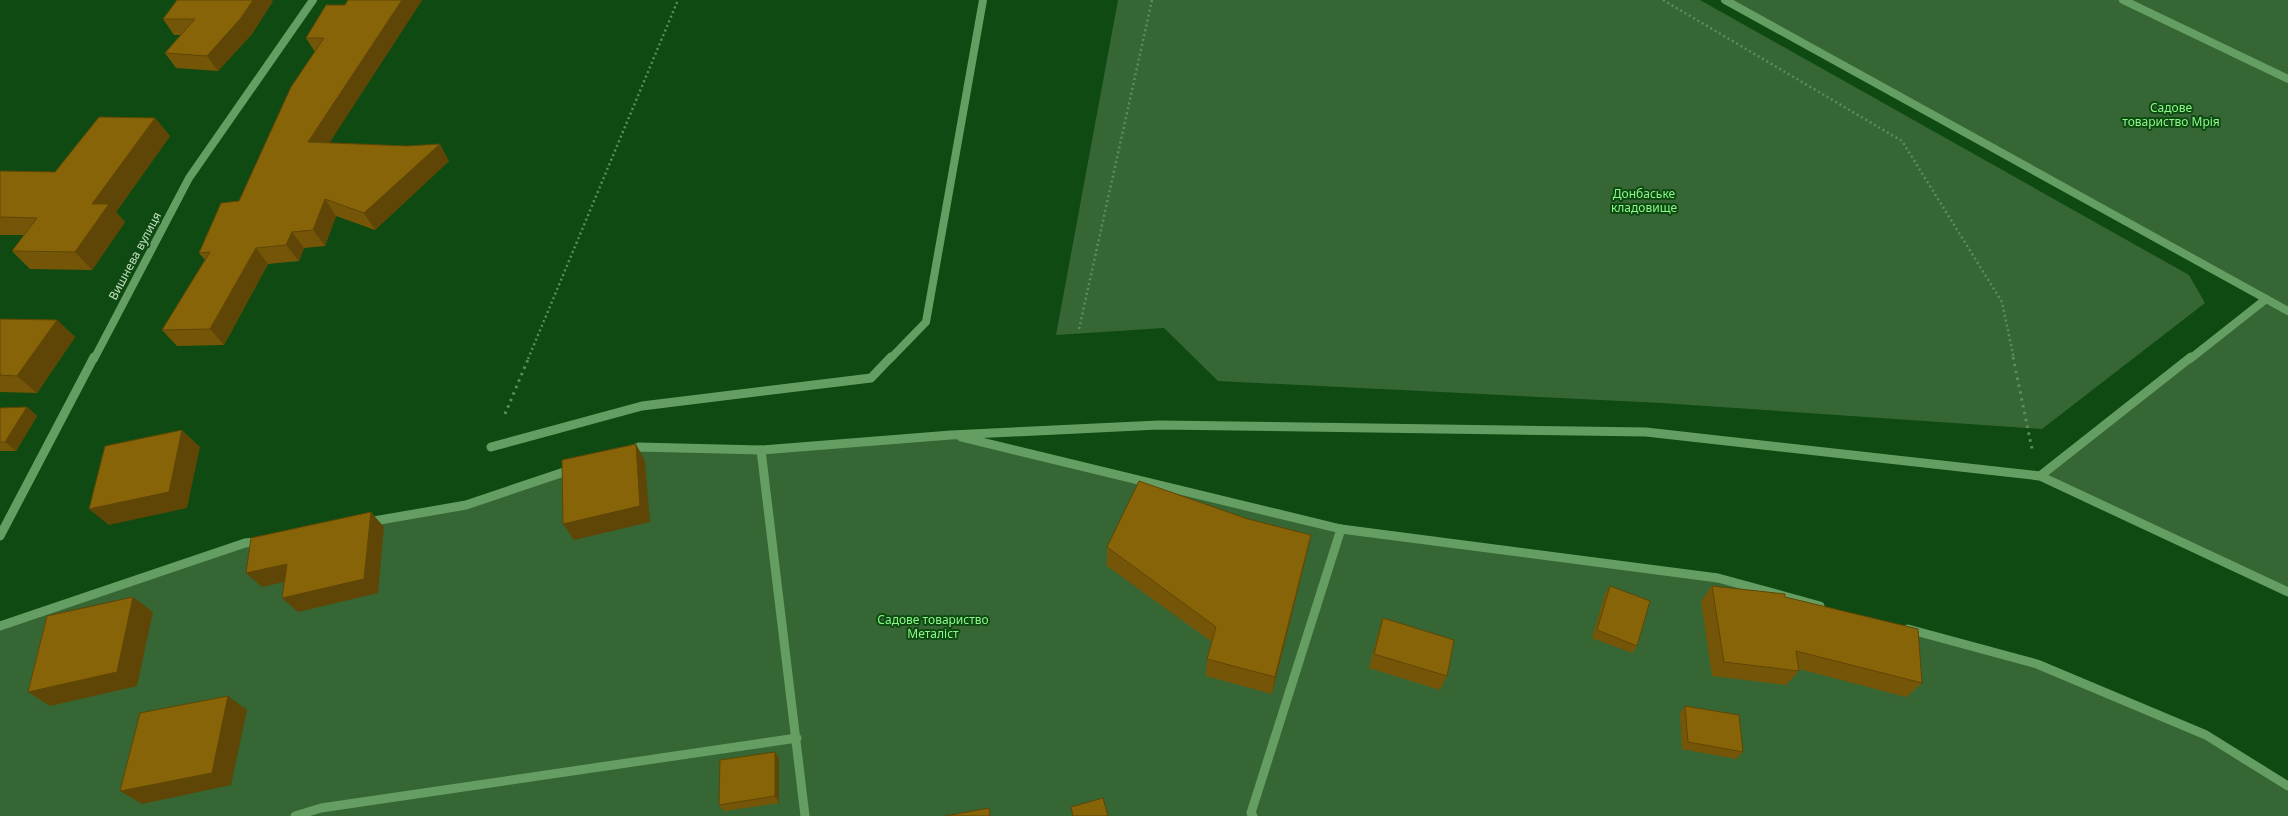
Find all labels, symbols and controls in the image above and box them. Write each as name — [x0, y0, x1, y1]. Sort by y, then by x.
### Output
park label: Садове товариство Мрія — [2122, 99, 2220, 130]
park label: Донбаське кладовище — [1611, 185, 1677, 216]
street label: Вишнева вулиця — [104, 209, 165, 303]
park label: Садове товариство Металіст — [877, 611, 989, 642]

